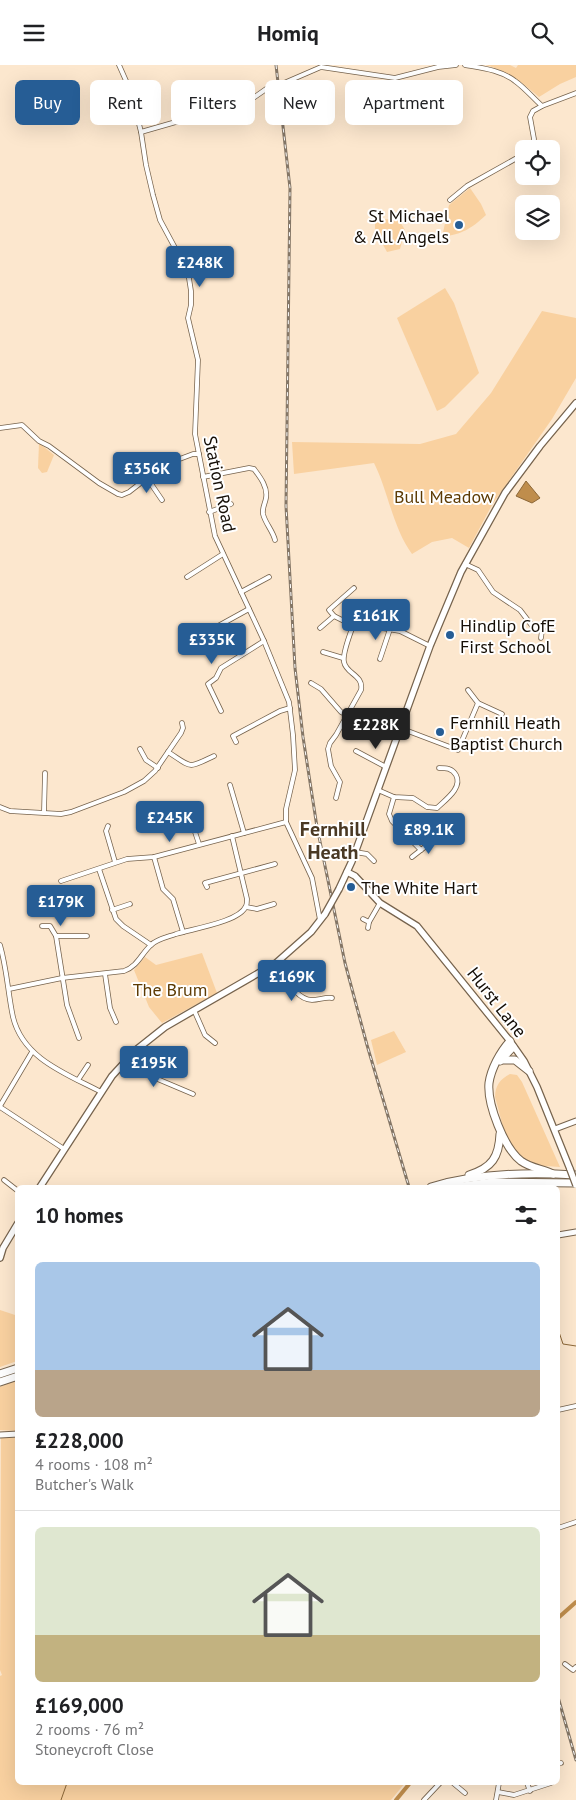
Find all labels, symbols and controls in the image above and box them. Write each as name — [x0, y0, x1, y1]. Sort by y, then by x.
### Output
icon: menu — [20, 19, 48, 47]
text: Homiq — [257, 19, 319, 47]
icon: search — [528, 19, 556, 47]
chip: Buy — [15, 80, 80, 125]
chip: Rent — [90, 80, 161, 125]
chip: Filters — [171, 80, 255, 125]
chip: New — [265, 80, 335, 125]
chip: Apartment — [345, 80, 463, 125]
map controls — [515, 140, 560, 240]
button: locate — [515, 140, 560, 185]
button: layers — [515, 195, 560, 240]
place label: St Michael & All Angels — [353, 204, 450, 248]
marker: St Michael & All Angels — [453, 219, 465, 231]
pin: £248K — [165, 245, 235, 288]
text: £248K — [177, 252, 223, 272]
street label: Station Road — [199, 434, 241, 534]
pin: £356K — [112, 451, 182, 494]
text: £356K — [124, 458, 170, 478]
park label: Bull Meadow — [394, 485, 495, 508]
pin: £161K — [341, 599, 411, 641]
text: £161K — [353, 605, 399, 625]
place label: Hindlip CofE First School — [460, 614, 556, 658]
pin: £335K — [177, 623, 247, 665]
text: £335K — [189, 629, 235, 649]
marker: Hindlip CofE First School — [444, 629, 456, 641]
pin: £228K — [341, 707, 411, 750]
place label: Fernhill Heath Baptist Church — [450, 711, 563, 755]
text: £228K — [353, 714, 399, 734]
marker: Fernhill Heath Baptist Church — [434, 726, 446, 738]
pin: £245K — [135, 801, 205, 843]
text: £245K — [147, 807, 193, 827]
pin: £89.1K — [388, 813, 470, 855]
district label: Fernhill Heath — [300, 816, 366, 865]
text: £89.1K — [404, 819, 454, 839]
place label: The White Hart — [361, 876, 478, 899]
marker: The White Hart — [345, 881, 357, 893]
pin: £179K — [26, 885, 96, 927]
text: £179K — [38, 891, 84, 911]
pin: £169K — [257, 959, 327, 1002]
street label: Hurst Lane — [462, 962, 532, 1042]
text: £169K — [269, 966, 315, 986]
park label: The Brum — [133, 978, 207, 1001]
pin: £195K — [119, 1045, 189, 1088]
text: £195K — [131, 1052, 177, 1072]
icon: filters — [512, 1201, 540, 1229]
text: 10 homes — [35, 1202, 123, 1229]
icon: home — [243, 1294, 333, 1384]
text: £228,000 — [35, 1427, 124, 1454]
text: 4 rooms · 108 m² — [35, 1454, 153, 1474]
text: Butcher's Walk — [35, 1474, 134, 1494]
icon: home — [243, 1560, 333, 1650]
text: £169,000 — [35, 1692, 124, 1719]
text: 2 rooms · 76 m² — [35, 1719, 144, 1739]
text: Stoneycroft Close — [35, 1739, 154, 1759]

